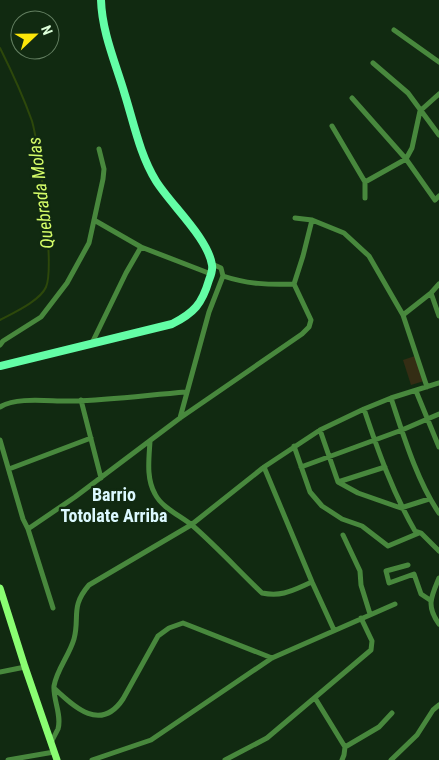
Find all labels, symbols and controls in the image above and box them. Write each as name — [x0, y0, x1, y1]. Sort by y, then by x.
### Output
north arrow — [10, 10, 60, 60]
text: N — [38, 23, 56, 37]
water label: Quebrada Molas — [23, 136, 58, 250]
district label: Barrio Totolate Arriba — [60, 484, 168, 526]

